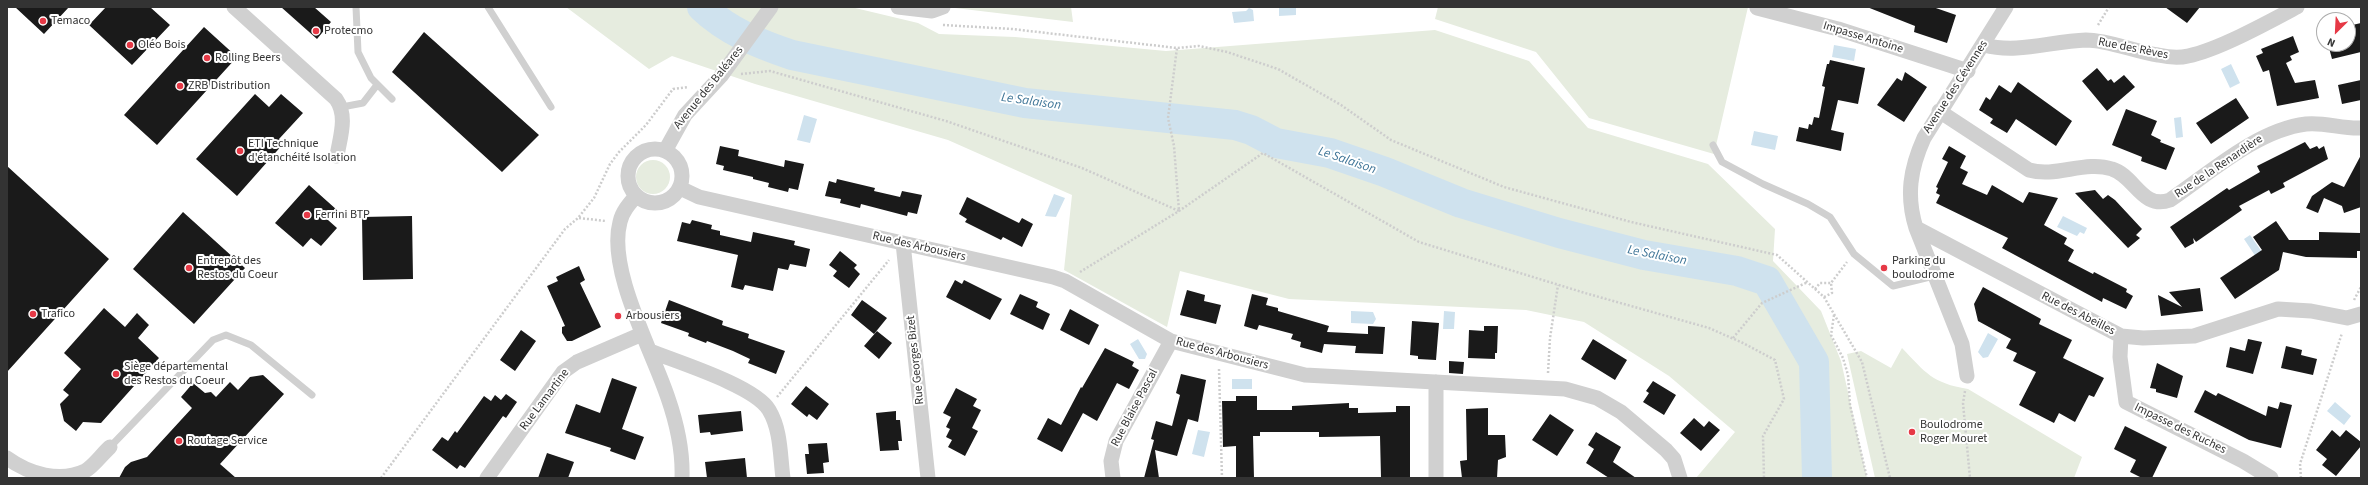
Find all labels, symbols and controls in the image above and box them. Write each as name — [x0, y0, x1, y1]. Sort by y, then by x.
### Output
north arrow — [2316, 12, 2356, 52]
place label: Temaco — [51, 14, 90, 28]
marker: Temaco — [38, 16, 48, 26]
street label: Impasse Antoine — [1821, 19, 1905, 57]
place label: Protecmo — [324, 24, 373, 38]
marker: Protecmo — [311, 26, 321, 36]
text: N — [2325, 34, 2338, 51]
street label: Rue des Rèves — [2097, 35, 2169, 63]
place label: Oléo Bois — [138, 38, 185, 52]
street label: Avenue des Cévennes — [1921, 38, 1991, 136]
marker: Oléo Bois — [125, 40, 135, 50]
street label: Avenue des Baléares — [671, 44, 747, 132]
place label: Rolling Beers — [215, 51, 280, 65]
marker: Rolling Beers — [202, 53, 212, 63]
place label: ZRB Distribution — [188, 79, 270, 93]
marker: ZRB Distribution — [175, 81, 185, 91]
water label: Le Salaison — [1000, 90, 1062, 114]
street label: Rue de la Renardière — [2172, 132, 2266, 202]
place label: ETI Technique d'étanchéité Isolation — [248, 137, 356, 165]
water label: Le Salaison — [1316, 144, 1378, 178]
marker: ETI Technique d'étanchéité Isolation — [235, 146, 245, 156]
place label: Ferrini BTP — [315, 208, 370, 222]
marker: Ferrini BTP — [302, 210, 312, 220]
street label: Rue des Arbousiers — [871, 229, 967, 265]
water label: Le Salaison — [1626, 243, 1688, 269]
place label: Entrepôt des Restos du Coeur — [197, 254, 278, 282]
place label: Parking du boulodrome — [1892, 254, 1954, 282]
marker: Entrepôt des Restos du Coeur — [184, 263, 194, 273]
marker: Parking du boulodrome — [1879, 263, 1889, 273]
street label: Rue des Abeilles — [2039, 289, 2117, 339]
place label: Trafico — [41, 307, 75, 321]
marker: Trafico — [28, 309, 38, 319]
place label: Arbousiers — [626, 309, 679, 323]
marker: Arbousiers — [613, 311, 623, 321]
street label: Rue Georges Bizet — [904, 315, 928, 405]
street label: Rue des Arbousiers — [1174, 335, 1270, 373]
place label: Siège départemental des Restos du Coeur — [124, 360, 228, 388]
street label: Rue Lamartine — [517, 366, 573, 434]
street label: Rue Blaise Pascal — [1108, 367, 1162, 449]
marker: Siège départemental des Restos du Coeur — [111, 369, 121, 379]
street label: Impasse des Ruches — [2132, 401, 2228, 457]
place label: Boulodrome Roger Mouret — [1920, 418, 1987, 446]
marker: Boulodrome Roger Mouret — [1907, 427, 1917, 437]
place label: Routage Service — [187, 434, 267, 448]
marker: Routage Service — [174, 436, 184, 446]

